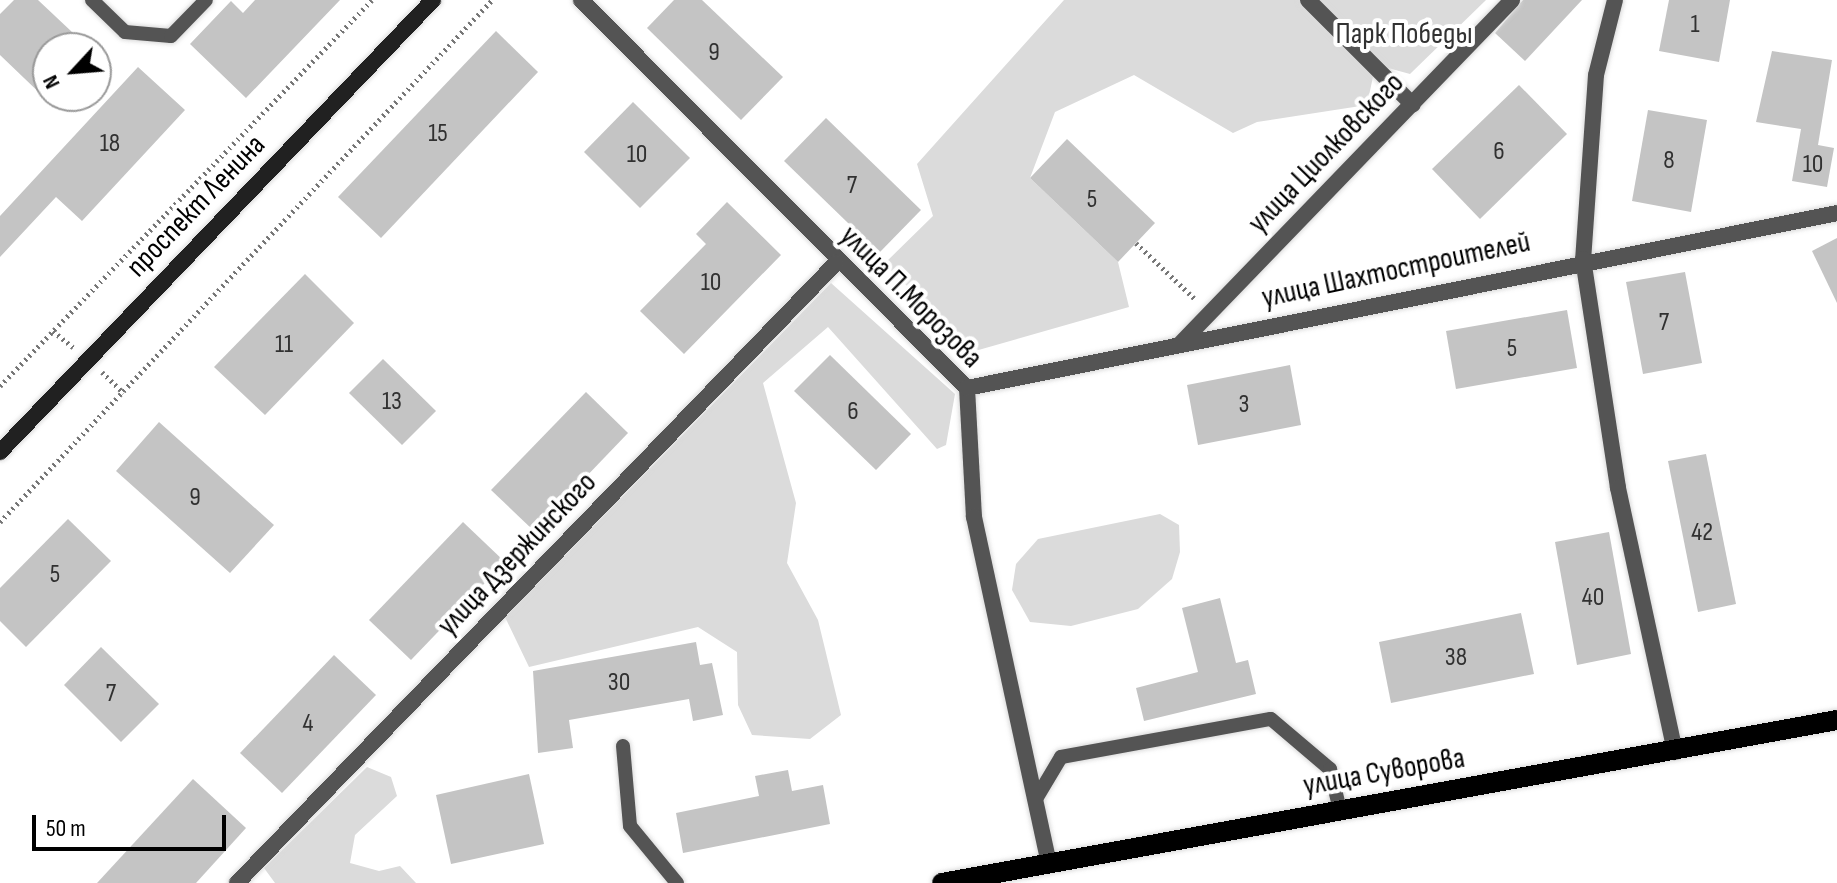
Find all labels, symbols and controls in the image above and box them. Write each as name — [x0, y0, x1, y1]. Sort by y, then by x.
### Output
house number: 1 — [1690, 9, 1700, 41]
park label: Парк Победы — [1335, 16, 1473, 52]
north arrow — [32, 32, 112, 112]
house number: 9 — [708, 37, 720, 69]
street label: улица Циолковского — [1240, 65, 1412, 241]
text: N — [37, 71, 66, 93]
house number: 15 — [428, 118, 448, 150]
street label: проспект Ленина — [119, 127, 273, 285]
house number: 18 — [100, 128, 120, 160]
house number: 6 — [1493, 136, 1505, 168]
house number: 10 — [627, 139, 647, 171]
house number: 8 — [1663, 145, 1675, 177]
house number: 10 — [1803, 149, 1823, 181]
house number: 7 — [847, 170, 857, 202]
house number: 5 — [1087, 184, 1097, 216]
street label: улица П.Морозова — [832, 218, 990, 376]
street label: улица Шахтостроителей — [1259, 224, 1533, 316]
house number: 10 — [701, 267, 721, 299]
house number: 7 — [1659, 307, 1669, 339]
house number: 11 — [275, 329, 293, 361]
house number: 5 — [1507, 333, 1517, 365]
house number: 13 — [382, 386, 402, 418]
house number: 3 — [1239, 389, 1249, 421]
house number: 6 — [847, 396, 859, 428]
street label: улица Дзержинского — [430, 465, 604, 643]
house number: 9 — [189, 482, 201, 514]
house number: 42 — [1691, 517, 1713, 549]
house number: 5 — [50, 559, 60, 591]
house number: 40 — [1582, 582, 1604, 614]
house number: 38 — [1445, 642, 1467, 674]
house number: 30 — [608, 667, 630, 699]
house number: 7 — [106, 678, 116, 710]
house number: 4 — [303, 708, 313, 740]
street label: улица Суворова — [1300, 740, 1468, 804]
scale bar — [36, 799, 230, 849]
text: 50 m — [46, 814, 86, 843]

